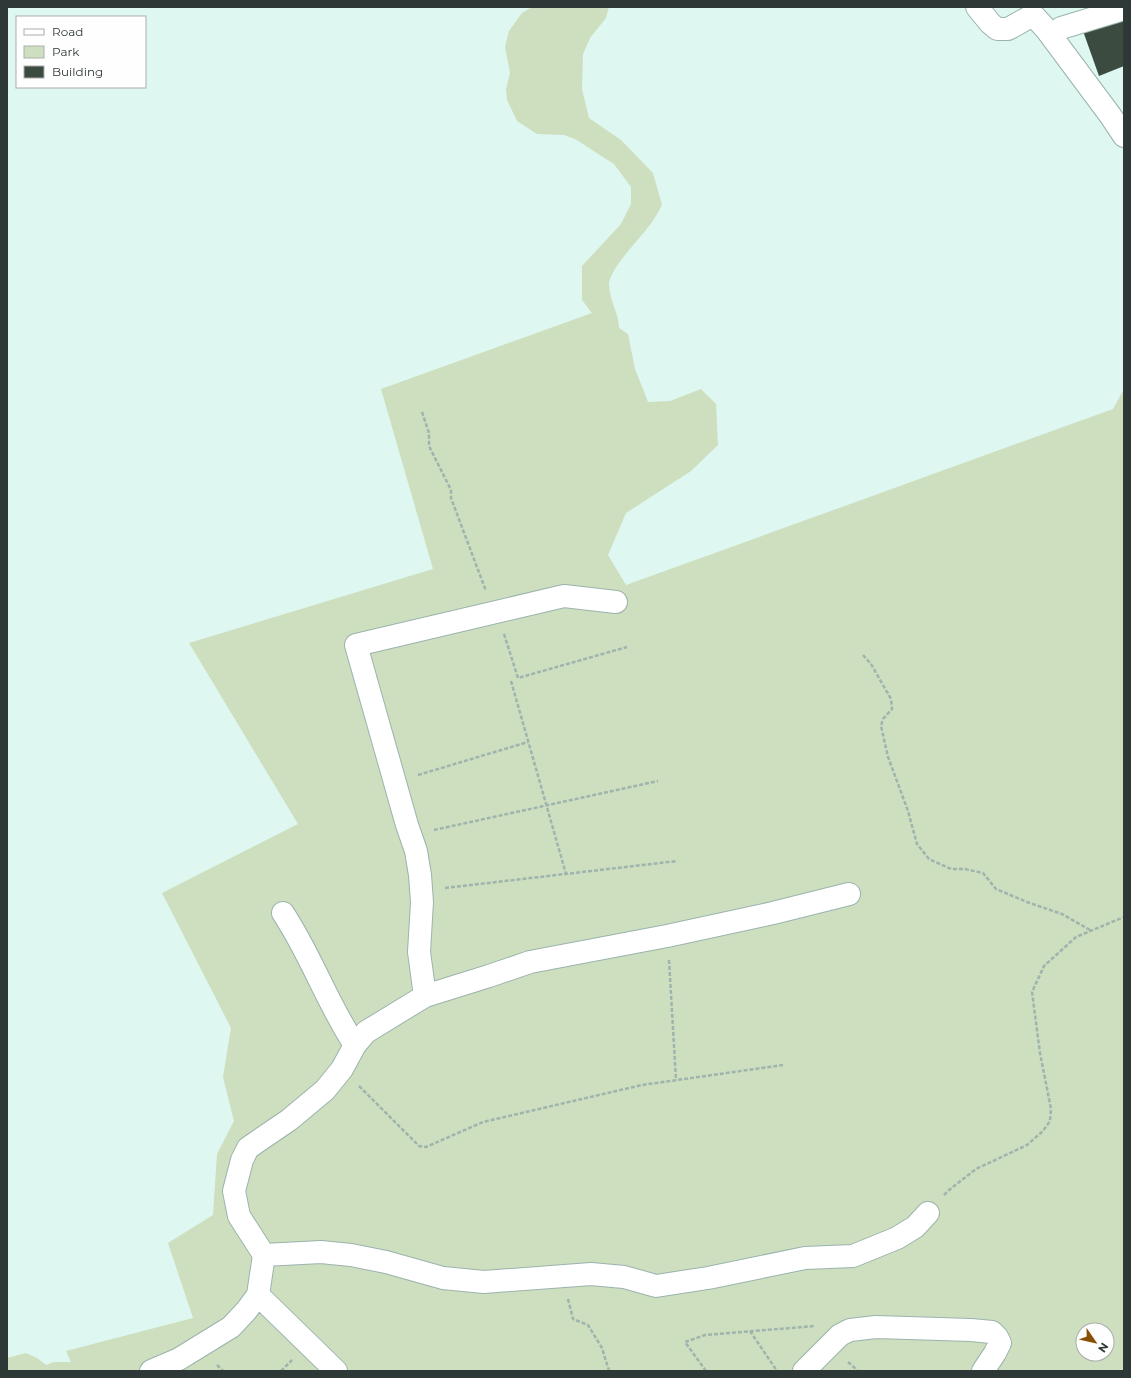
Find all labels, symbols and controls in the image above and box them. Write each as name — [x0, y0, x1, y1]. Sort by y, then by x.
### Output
legend — [16, 16, 146, 88]
text: Road — [52, 24, 83, 39]
text: Park — [52, 44, 80, 59]
text: Building — [52, 64, 103, 79]
north arrow — [1075, 1322, 1115, 1362]
text: N — [1095, 1340, 1112, 1355]

